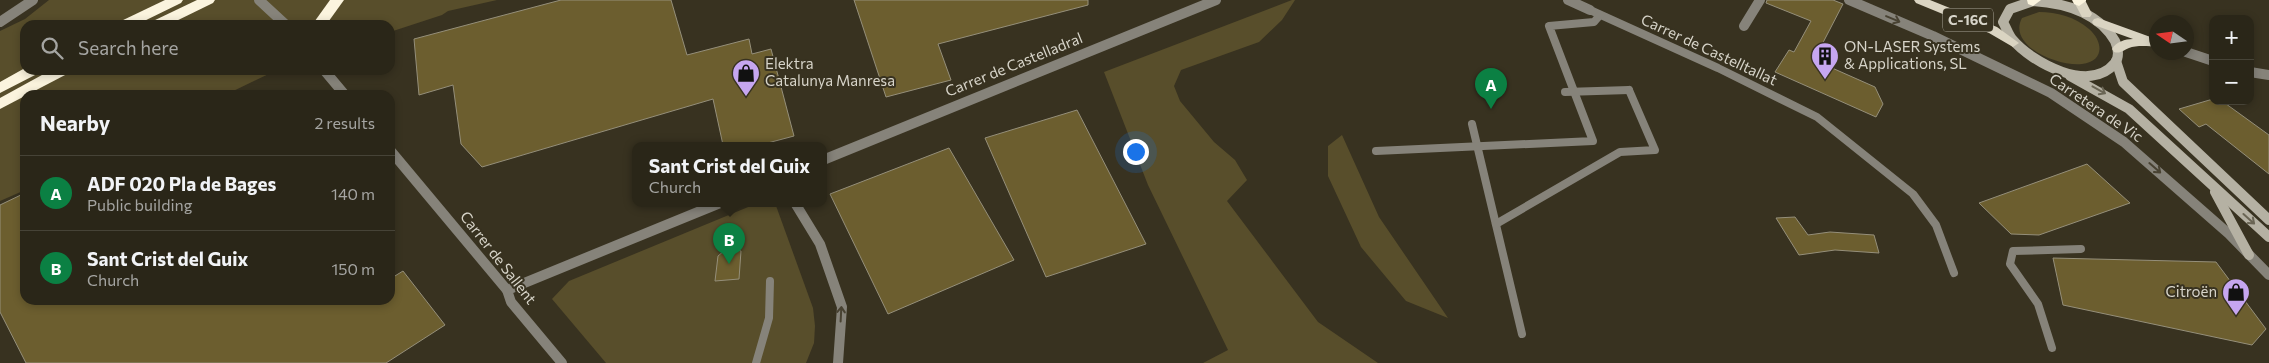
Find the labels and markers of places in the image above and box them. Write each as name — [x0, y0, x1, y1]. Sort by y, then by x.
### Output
place label: ON-LASER Systems & Applications, SL — [1844, 37, 1980, 72]
building icon: ON-LASER Systems & Applications, SL — [1810, 41, 1840, 80]
place label: Elektra Catalunya Manresa — [765, 54, 895, 89]
shop icon: Elektra Catalunya Manresa — [731, 58, 761, 97]
pin: A — [1475, 68, 1507, 109]
pin: B — [713, 223, 745, 264]
shop icon: Citroën — [2221, 277, 2251, 316]
place label: Citroën — [2166, 282, 2217, 300]

